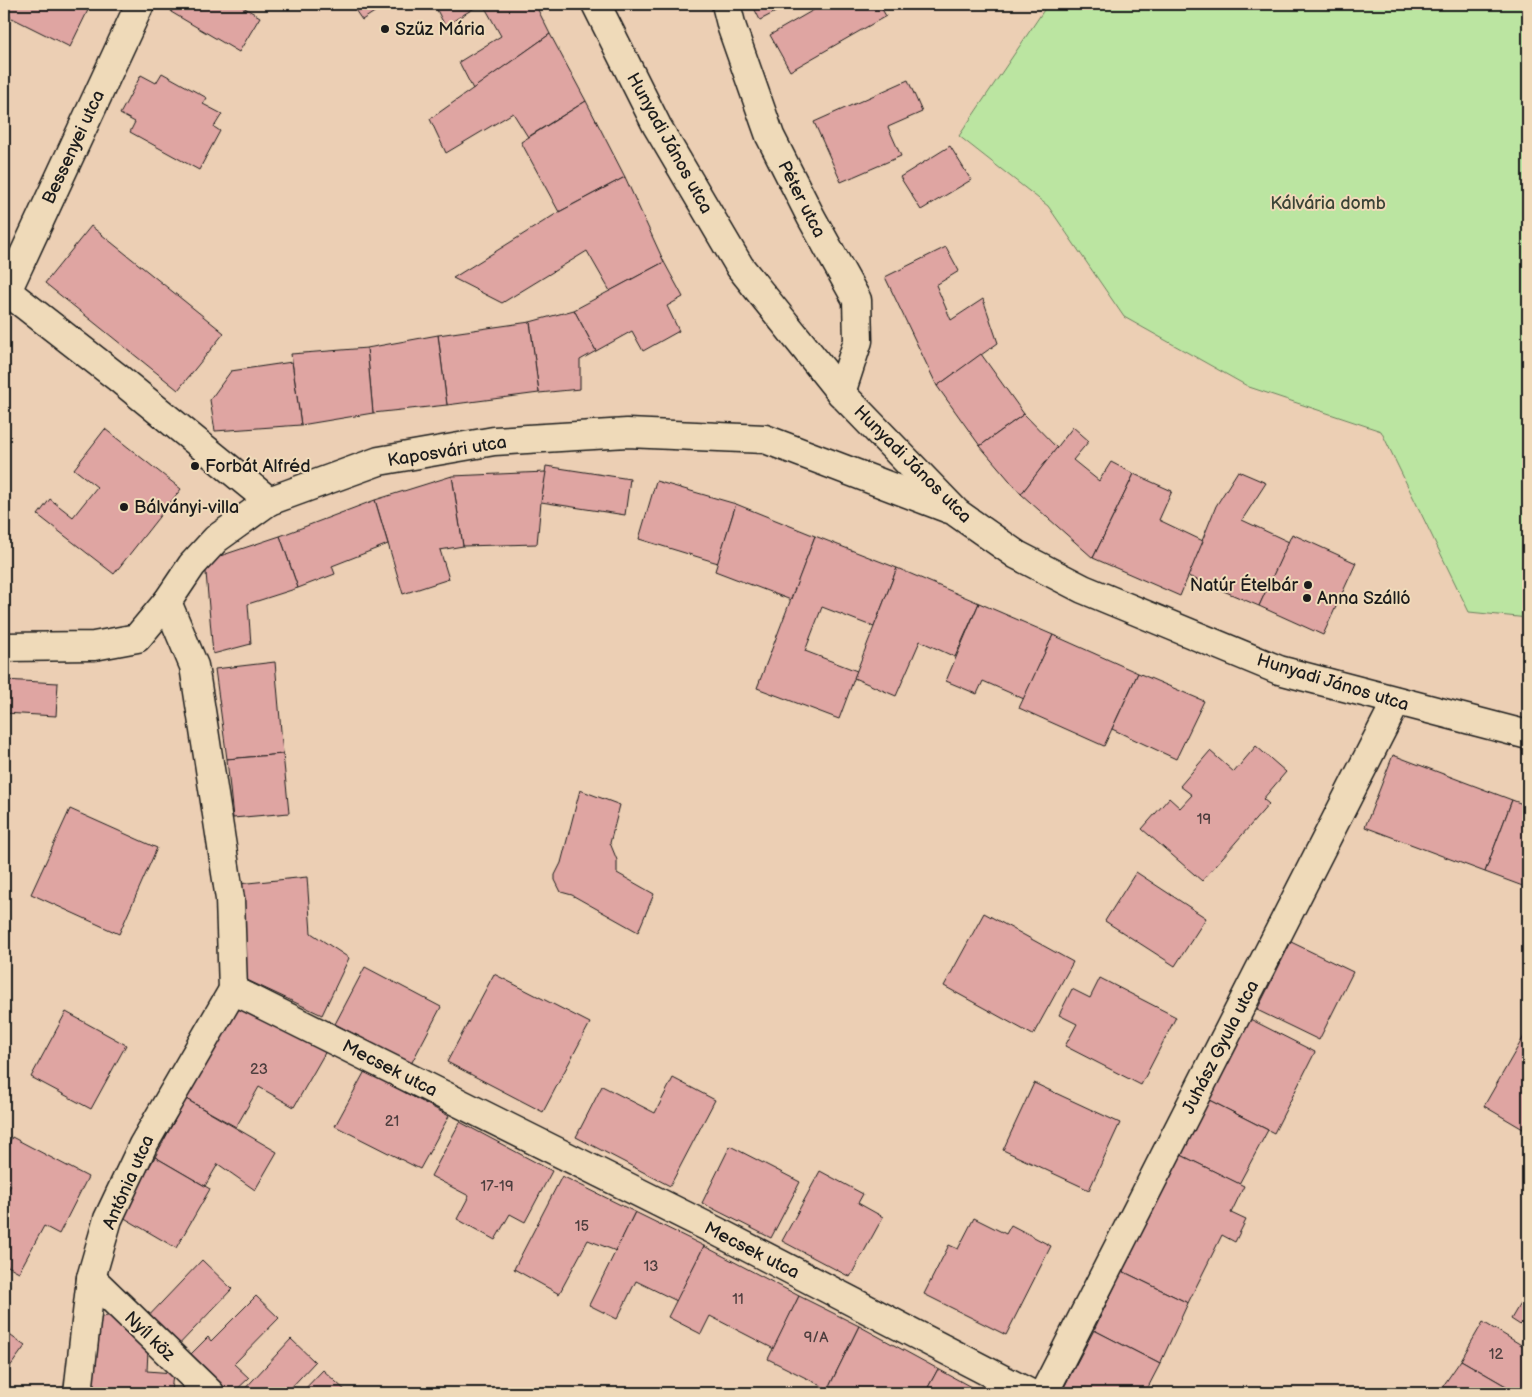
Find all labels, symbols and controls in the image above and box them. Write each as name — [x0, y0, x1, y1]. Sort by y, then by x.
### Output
place label: Szűz Mária — [395, 19, 485, 40]
marker: Szűz Mária — [379, 23, 391, 35]
street label: Hunyadi János utca — [622, 69, 717, 217]
street label: Bessenyei utca — [38, 87, 109, 207]
street label: Péter utca — [773, 157, 830, 241]
park label: Kálvária domb — [1270, 193, 1386, 214]
street label: Hunyadi János utca — [849, 401, 976, 528]
street label: Kaposvári utca — [386, 432, 508, 471]
place label: Forbát Alfréd — [205, 456, 310, 477]
marker: Forbát Alfréd — [189, 460, 201, 472]
place label: Bálványi-villa — [134, 497, 239, 518]
marker: Bálványi-villa — [118, 501, 130, 513]
place label: Natúr Ételbár — [1190, 573, 1299, 596]
marker: Natúr Ételbár — [1302, 579, 1314, 591]
place label: Anna Szálló — [1317, 588, 1411, 609]
marker: Anna Szálló — [1301, 592, 1313, 604]
street label: Hunyadi János utca — [1254, 649, 1411, 716]
house number: 19 — [1197, 810, 1211, 829]
street label: Juhász Gyula utca — [1178, 977, 1263, 1118]
street label: Mecsek utca — [339, 1036, 441, 1101]
house number: 23 — [250, 1060, 268, 1079]
house number: 21 — [385, 1112, 399, 1131]
street label: Antónia utca — [98, 1132, 159, 1232]
house number: 17-19 — [480, 1177, 514, 1196]
house number: 15 — [575, 1217, 589, 1236]
street label: Mecsek utca — [701, 1218, 803, 1283]
house number: 13 — [643, 1257, 659, 1276]
house number: 11 — [732, 1290, 744, 1309]
street label: Nyíl köz — [120, 1307, 180, 1366]
house number: 9/A — [804, 1328, 829, 1347]
house number: 12 — [1489, 1345, 1503, 1364]

